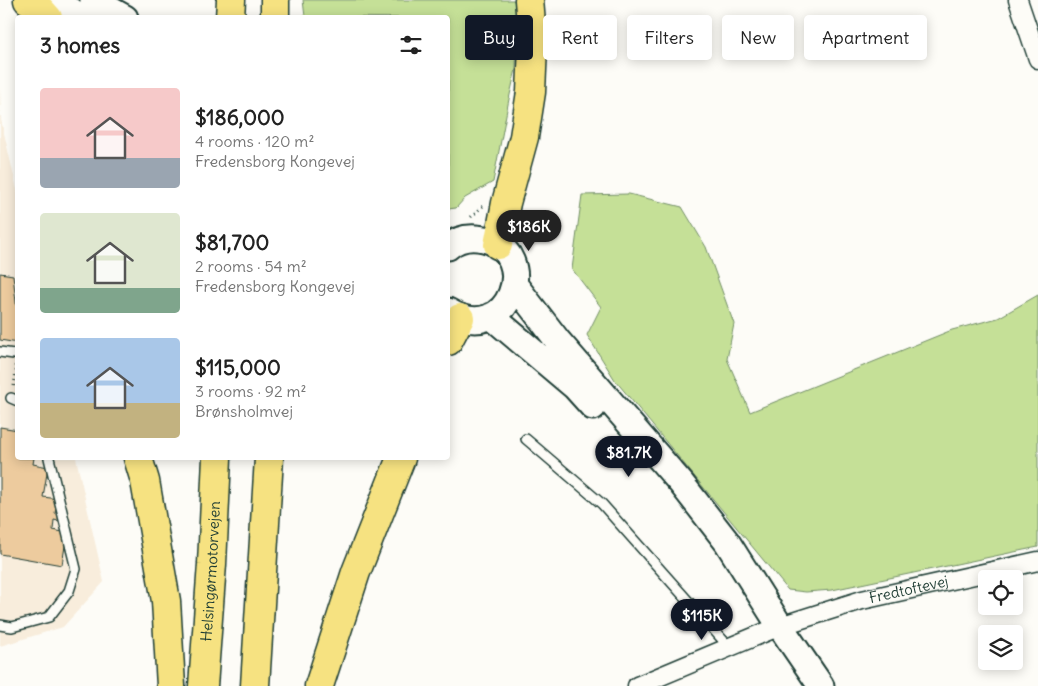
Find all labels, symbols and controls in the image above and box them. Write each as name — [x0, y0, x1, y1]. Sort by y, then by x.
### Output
chip: Buy — [465, 15, 533, 60]
chip: Rent — [543, 15, 617, 60]
chip: Filters — [627, 15, 712, 60]
chip: New — [722, 15, 794, 60]
chip: Apartment — [804, 15, 927, 60]
icon: filters — [397, 31, 425, 59]
text: 3 homes — [40, 32, 120, 59]
text: $186,000 — [195, 104, 285, 131]
icon: home — [80, 108, 140, 168]
text: 4 rooms · 120 m² — [195, 131, 314, 151]
text: Fredensborg Kongevej — [195, 151, 355, 171]
pin: $186K — [494, 210, 564, 252]
text: $186K — [507, 216, 551, 236]
text: $81,700 — [195, 229, 269, 256]
icon: home — [80, 233, 140, 293]
text: 2 rooms · 54 m² — [195, 256, 307, 276]
text: Fredensborg Kongevej — [195, 276, 355, 296]
text: $115,000 — [195, 354, 281, 381]
icon: home — [80, 358, 140, 418]
text: 3 rooms · 92 m² — [195, 381, 307, 401]
text: Brønsholmvej — [195, 401, 293, 421]
pin: $81.7K — [588, 436, 670, 478]
text: $81.7K — [606, 442, 652, 462]
street label: Helsingørmotorvejen — [196, 500, 224, 642]
map controls — [978, 570, 1023, 670]
button: locate — [978, 570, 1023, 615]
street label: Fredtoftevej — [867, 571, 950, 607]
pin: $115K — [667, 598, 737, 641]
text: $115K — [682, 605, 722, 625]
button: layers — [978, 625, 1023, 670]

